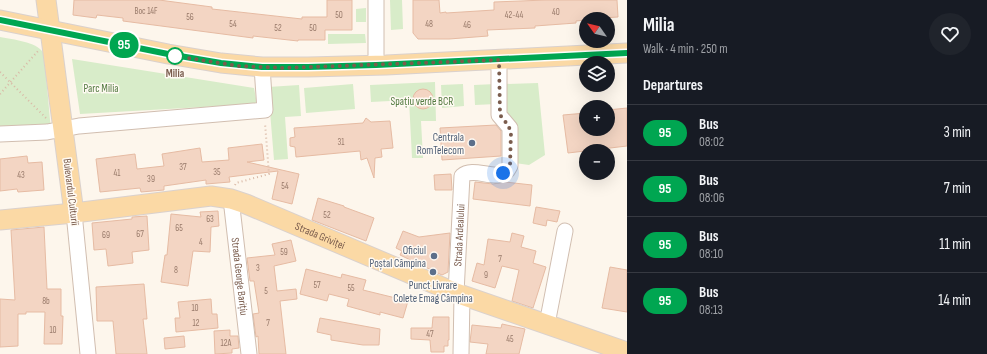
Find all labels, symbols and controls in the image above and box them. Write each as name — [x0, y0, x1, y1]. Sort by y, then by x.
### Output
house number: Boc 14F — [134, 6, 158, 17]
house number: 40 — [552, 7, 560, 18]
house number: 50 — [335, 10, 343, 21]
house number: 42-44 — [505, 10, 523, 21]
house number: 56 — [186, 12, 194, 23]
north arrow — [579, 12, 615, 48]
map controls — [579, 12, 615, 180]
button: heart — [929, 13, 971, 55]
text: Milia — [643, 14, 675, 37]
house number: 54 — [229, 19, 237, 30]
house number: 48 — [425, 19, 433, 30]
house number: 46 — [463, 20, 471, 31]
house number: 52 — [274, 23, 282, 34]
house number: 50 — [309, 23, 317, 34]
line badge: 95 — [106, 32, 142, 58]
text: 95 — [118, 36, 130, 53]
text: Walk · 4 min · 250 m — [643, 41, 728, 57]
marker: Milia — [166, 47, 184, 65]
button: layers — [579, 56, 615, 92]
place label: Milia — [166, 67, 185, 80]
text: Departures — [643, 76, 703, 95]
park label: Parc Milia — [83, 82, 119, 95]
park label: Spațiu verde BCR — [391, 95, 453, 108]
button: + — [579, 100, 615, 136]
text: Bus — [699, 115, 718, 134]
text: 3 min — [943, 123, 971, 142]
text: 95 — [659, 124, 671, 141]
place label: Centrala RomTelecom — [417, 131, 464, 157]
text: 08:02 — [699, 134, 724, 150]
house number: 31 — [338, 137, 345, 148]
marker: Centrala RomTelecom — [467, 138, 477, 148]
button: − — [579, 144, 615, 180]
street label: Bulevardul Culturii — [60, 158, 82, 226]
house number: 37 — [179, 162, 187, 173]
your location — [493, 163, 513, 183]
house number: 35 — [213, 167, 221, 178]
house number: 41 — [114, 168, 121, 179]
house number: 43 — [17, 170, 25, 181]
text: Bus — [699, 171, 718, 190]
house number: 39 — [147, 174, 155, 185]
text: 7 min — [944, 179, 971, 198]
text: 95 — [659, 180, 671, 197]
house number: 54 — [281, 181, 289, 192]
text: 08:06 — [699, 190, 724, 206]
street label: Strada Ardealului — [451, 204, 467, 267]
house number: 52 — [323, 210, 331, 221]
house number: 63 — [206, 214, 214, 225]
street label: Strada Griviței — [293, 219, 347, 252]
house number: 65 — [175, 223, 183, 234]
text: Bus — [699, 227, 718, 246]
house number: 67 — [136, 229, 144, 240]
house number: 69 — [102, 230, 110, 241]
text: 11 min — [939, 235, 971, 254]
text: 95 — [659, 236, 671, 253]
house number: 4 — [199, 237, 203, 248]
street label: Strada George Barițiu — [229, 237, 251, 316]
place label: Oficiul Poștal Câmpina — [370, 244, 426, 270]
text: 08:10 — [699, 246, 723, 262]
house number: 59 — [280, 247, 288, 258]
marker: Oficiul Poștal Câmpina — [429, 251, 439, 261]
house number: 7 — [498, 254, 502, 265]
house number: 3 — [256, 263, 260, 274]
house number: 8 — [174, 265, 178, 276]
marker: Punct Livrare Colete Emag Câmpina — [428, 267, 438, 277]
house number: 9 — [484, 270, 488, 281]
place label: Punct Livrare Colete Emag Câmpina — [393, 279, 473, 305]
house number: 57 — [313, 280, 321, 291]
house number: 55 — [347, 283, 355, 294]
text: Bus — [699, 283, 718, 302]
house number: 5 — [264, 286, 268, 297]
text: 14 min — [938, 291, 971, 310]
text: 95 — [659, 292, 671, 309]
house number: 8b — [42, 296, 50, 307]
text: 08:13 — [699, 302, 723, 318]
house number: 10 — [191, 303, 199, 314]
house number: 12 — [193, 318, 200, 329]
house number: 7 — [266, 318, 270, 329]
house number: 10 — [49, 325, 57, 336]
house number: 47 — [426, 329, 434, 340]
house number: 45 — [506, 334, 514, 345]
house number: 12A — [221, 338, 232, 349]

